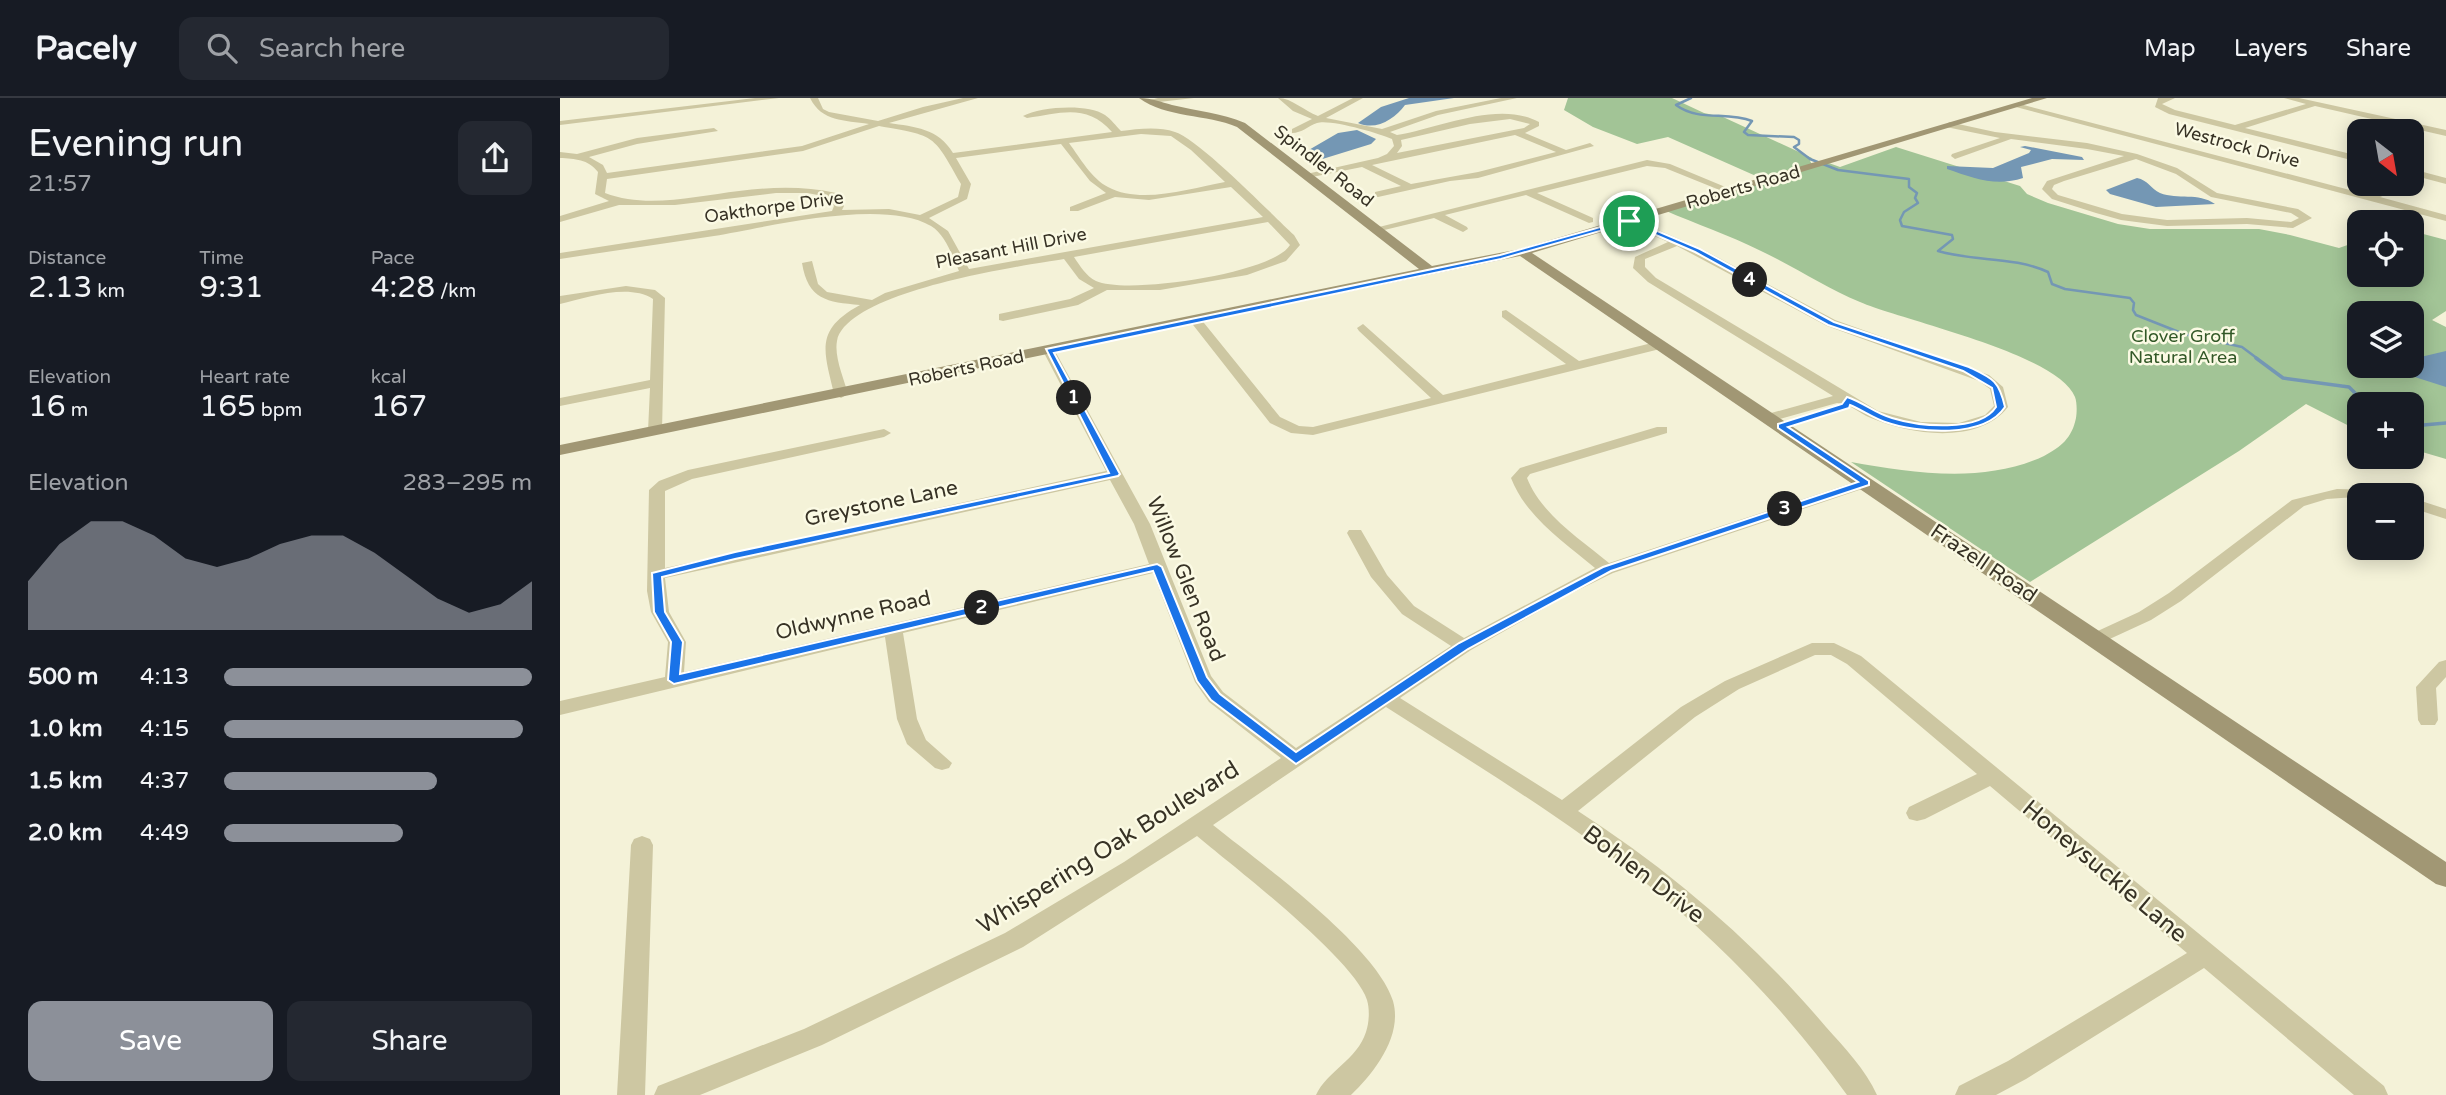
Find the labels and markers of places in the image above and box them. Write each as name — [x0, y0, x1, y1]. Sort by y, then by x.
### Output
pin — [1599, 191, 1659, 251]
pin: 4 — [1732, 262, 1768, 298]
pin: 1 — [1056, 380, 1092, 416]
pin: 3 — [1768, 492, 1802, 526]
pin: 2 — [964, 590, 1000, 626]

